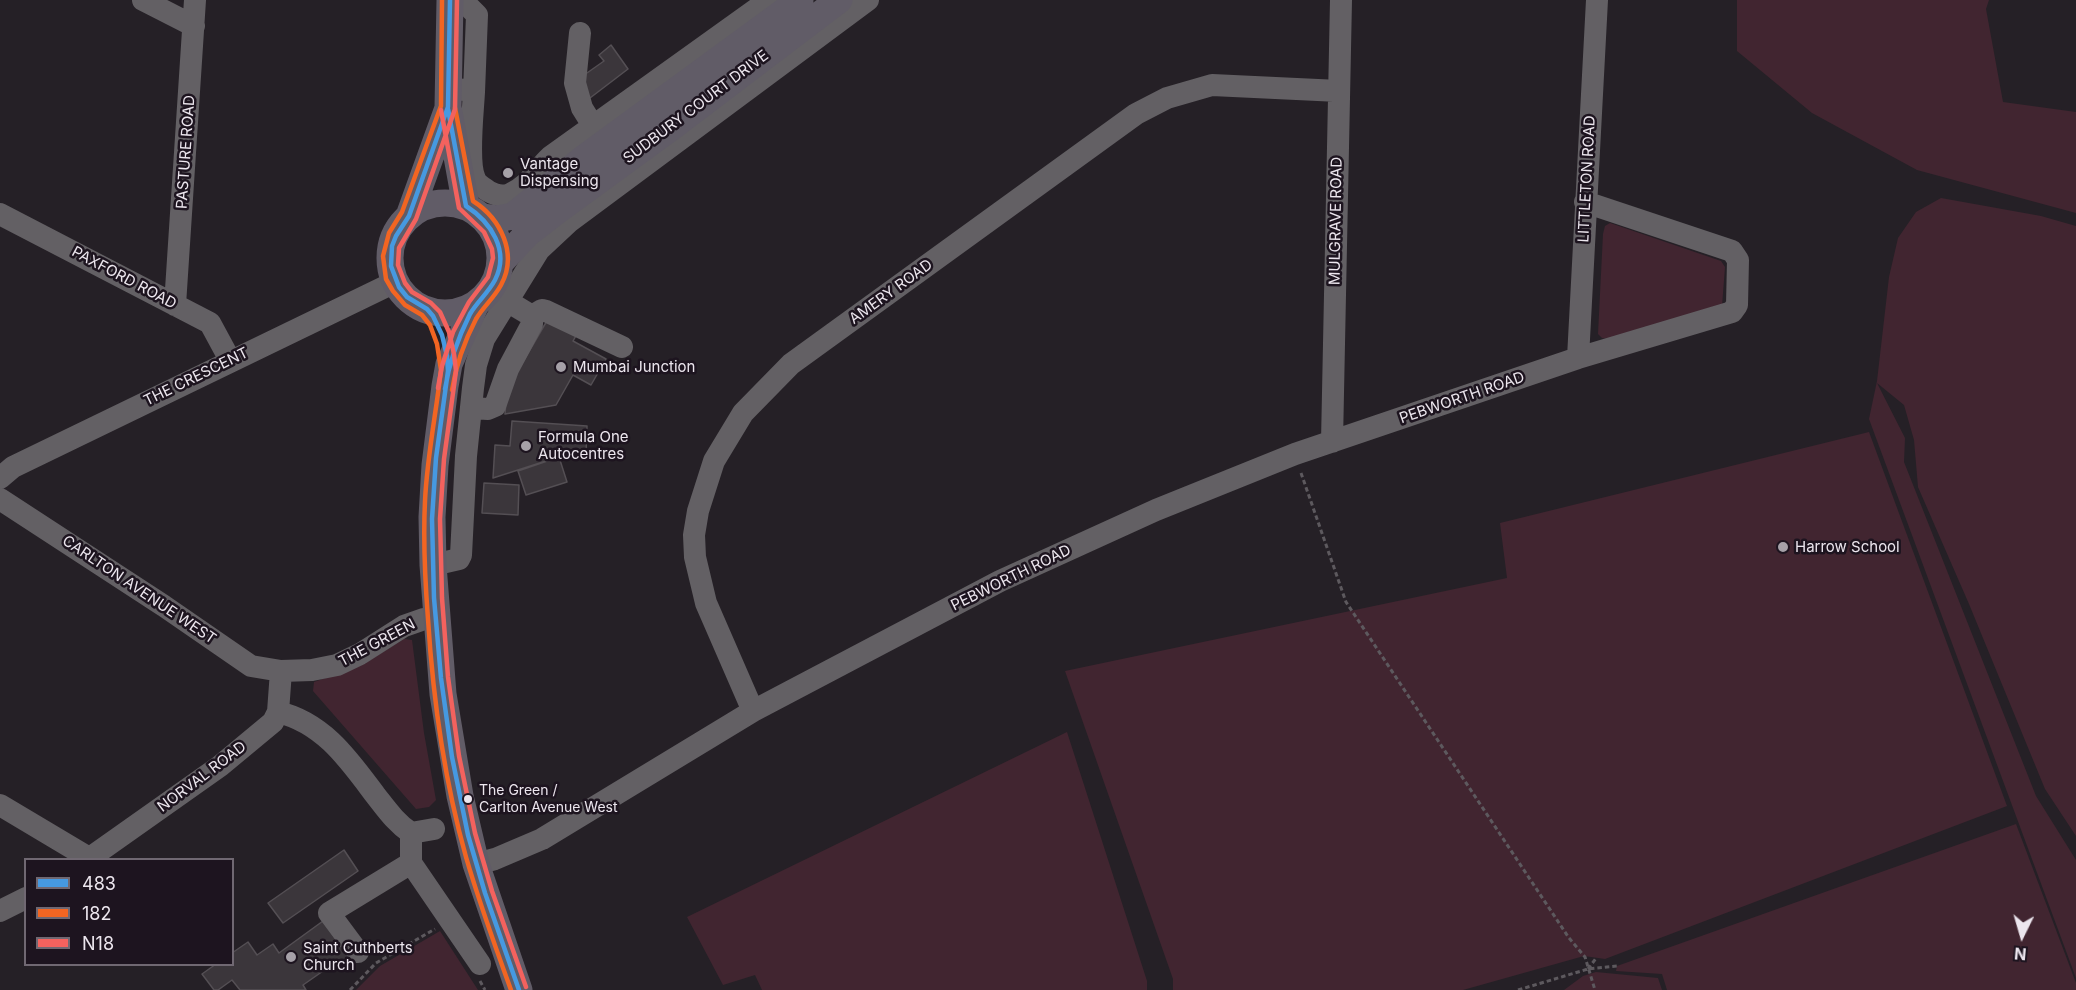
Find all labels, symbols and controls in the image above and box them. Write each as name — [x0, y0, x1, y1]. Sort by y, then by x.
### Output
street label: SUDBURY COURT DRIVE — [620, 46, 772, 168]
street label: PASTURE ROAD — [173, 95, 199, 209]
street label: LITTLETON ROAD — [1575, 115, 1599, 243]
place label: Vantage Dispensing — [520, 155, 599, 190]
street label: MULGRAVE ROAD — [1326, 157, 1346, 285]
marker: Vantage Dispensing — [501, 166, 515, 180]
street label: PAXFORD ROAD — [69, 243, 179, 313]
street label: AMERY ROAD — [846, 256, 936, 328]
street label: THE CRESCENT — [141, 344, 251, 410]
place label: Mumbai Junction — [573, 358, 695, 376]
marker: Mumbai Junction — [554, 360, 568, 374]
street label: PEBWORTH ROAD — [1397, 368, 1527, 428]
place label: Formula One Autocentres — [538, 428, 628, 463]
marker: Formula One Autocentres — [519, 439, 533, 453]
street label: CARLTON AVENUE WEST — [59, 532, 219, 648]
place label: Harrow School — [1795, 538, 1900, 556]
marker: Harrow School — [1776, 540, 1790, 554]
street label: PEBWORTH ROAD — [948, 541, 1074, 615]
street label: THE GREEN — [336, 615, 418, 671]
street label: NORVAL ROAD — [154, 738, 250, 816]
place label: The Green / Carlton Avenue West — [479, 783, 618, 816]
marker: The Green / Carlton Avenue West — [462, 793, 474, 805]
legend — [24, 858, 234, 966]
text: 483 — [82, 873, 116, 894]
text: 182 — [82, 903, 111, 924]
north arrow — [1992, 906, 2052, 966]
text: N18 — [82, 933, 114, 954]
place label: Saint Cuthberts Church — [303, 939, 413, 974]
text: N — [2013, 943, 2027, 964]
marker: Saint Cuthberts Church — [284, 950, 298, 964]

